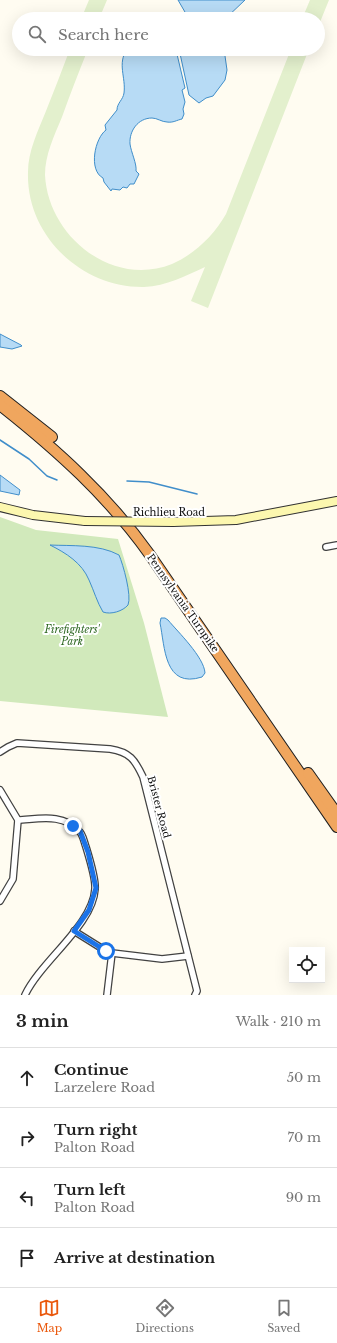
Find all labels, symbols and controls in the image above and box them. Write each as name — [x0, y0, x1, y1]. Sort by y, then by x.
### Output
search box — [12, 12, 325, 56]
icon: search — [26, 23, 48, 45]
text: Search here — [58, 25, 149, 44]
street label: Richlieu Road — [133, 506, 205, 519]
street label: Pennsylvania Turnpike — [144, 551, 222, 655]
park label: Firefighters' Park — [44, 623, 100, 648]
street label: Brister Road — [144, 774, 174, 840]
route end — [64, 817, 82, 835]
route start — [97, 942, 115, 960]
map controls — [289, 947, 325, 983]
button: locate — [289, 947, 325, 983]
text: 3 min — [16, 1011, 69, 1032]
text: Walk · 210 m — [236, 1013, 321, 1030]
text: Continue — [54, 1060, 129, 1079]
icon: ahead — [16, 1067, 38, 1089]
text: 50 m — [287, 1069, 321, 1086]
text: Larzelere Road — [54, 1079, 155, 1096]
text: Turn right — [54, 1120, 137, 1139]
icon: right — [16, 1127, 38, 1149]
text: 70 m — [288, 1129, 321, 1146]
text: Palton Road — [54, 1139, 135, 1156]
text: Turn left — [54, 1180, 125, 1199]
icon: left — [16, 1187, 38, 1209]
text: 90 m — [286, 1189, 321, 1206]
text: Palton Road — [54, 1199, 135, 1216]
icon: arrive — [16, 1247, 38, 1269]
text: Arrive at destination — [54, 1248, 215, 1267]
tab: Map — [37, 1297, 62, 1335]
tab: Directions — [135, 1297, 194, 1335]
tab: Saved — [267, 1297, 300, 1335]

